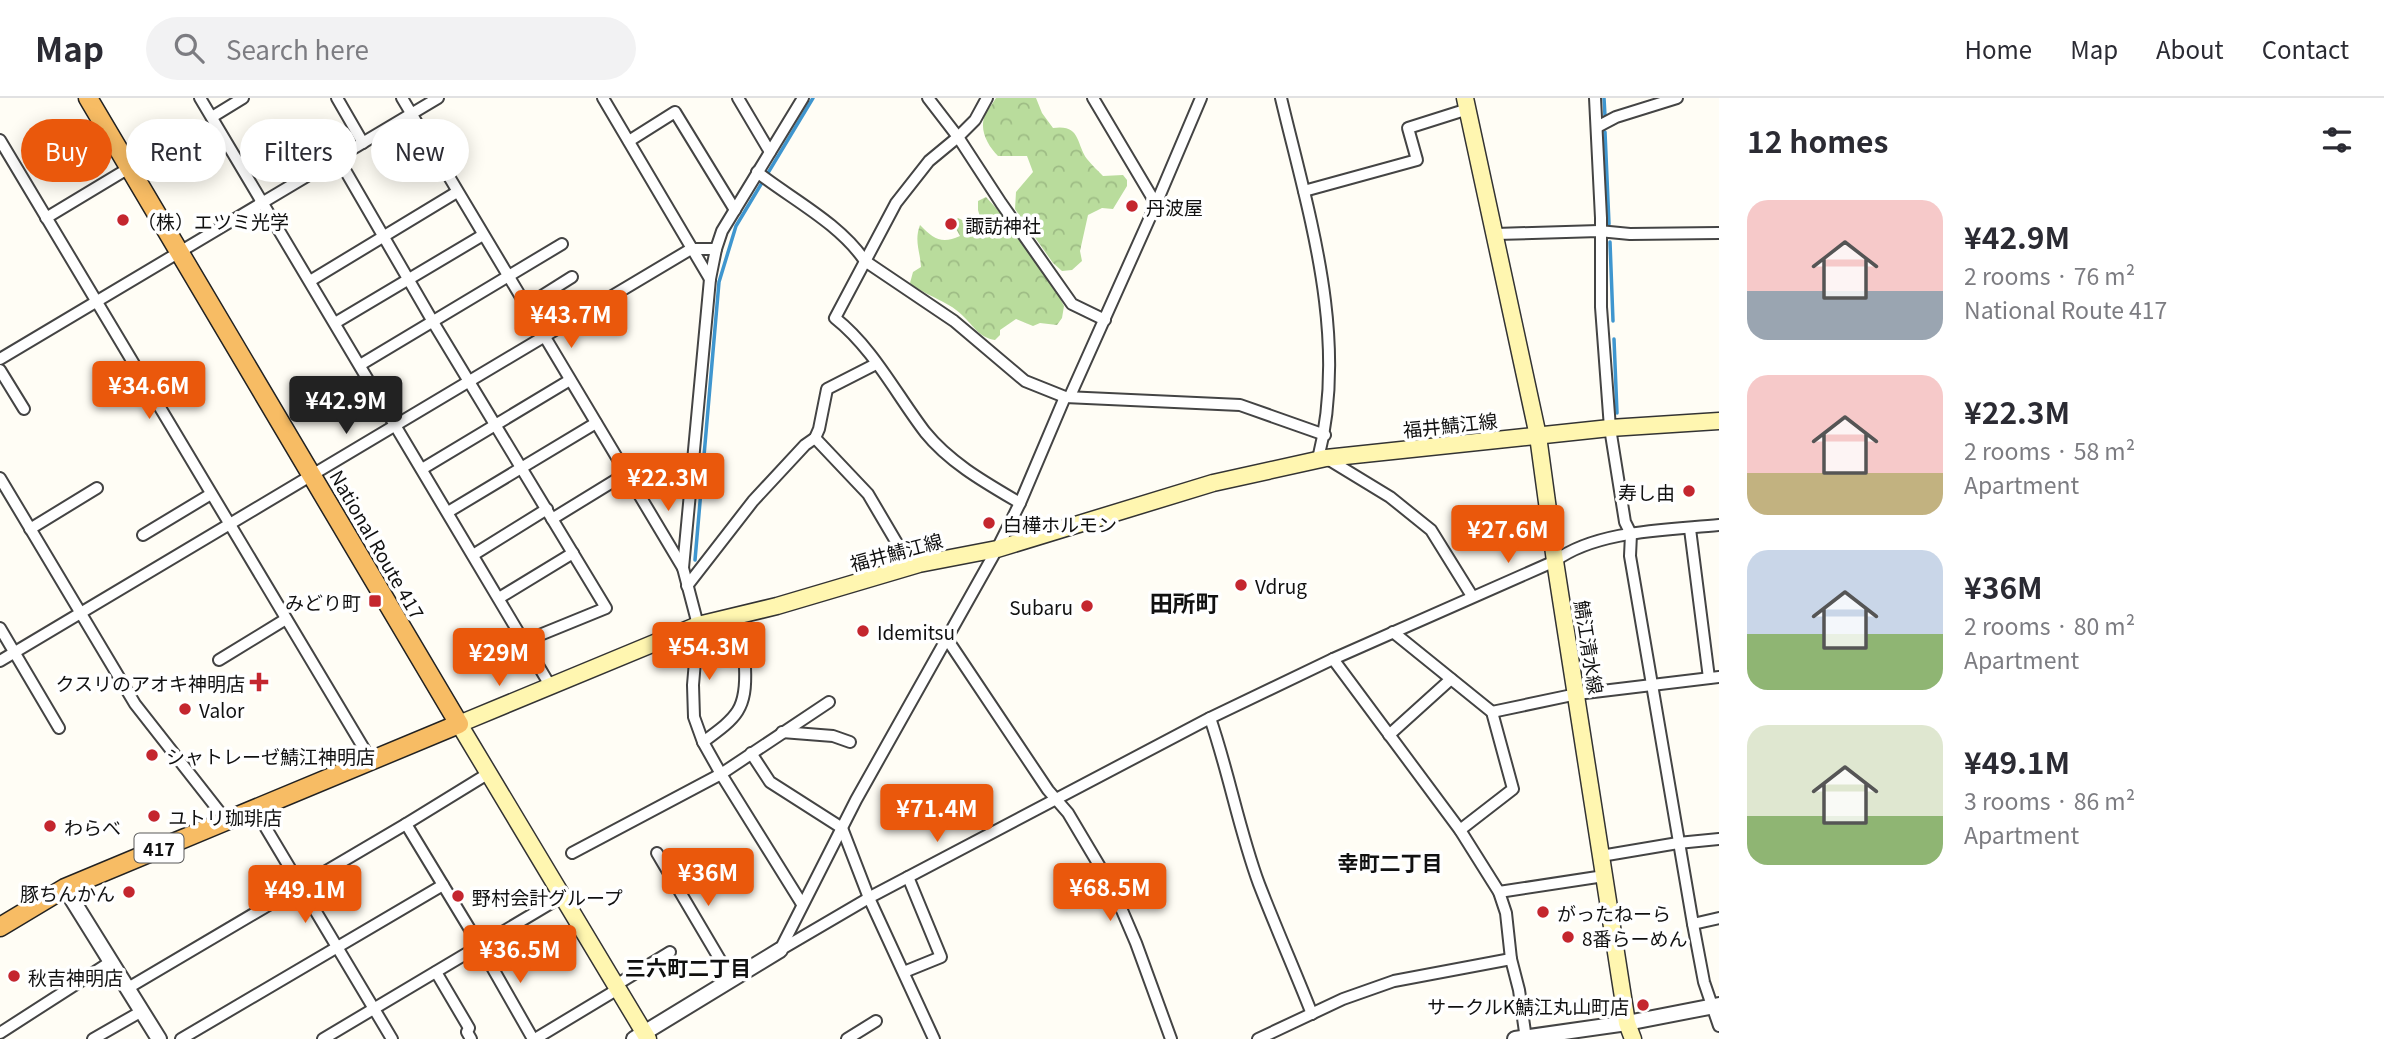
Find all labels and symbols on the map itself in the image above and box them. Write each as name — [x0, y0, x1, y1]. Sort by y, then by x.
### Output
place label: 丹波屋 — [1146, 193, 1203, 220]
marker: 丹波屋 — [1124, 198, 1140, 214]
place label: （株）エツミ光学 — [137, 207, 289, 234]
place label: 諏訪神社 — [965, 211, 1041, 238]
marker: （株）エツミ光学 — [115, 212, 131, 228]
marker: 諏訪神社 — [943, 216, 959, 232]
pin: ¥43.7M — [514, 290, 628, 350]
pin: ¥34.6M — [92, 362, 206, 421]
pin: ¥42.9M — [289, 376, 403, 436]
street label: 福井鯖江線 — [1401, 406, 1499, 442]
pin: ¥22.3M — [611, 454, 725, 513]
street label: National Route 417 — [324, 464, 432, 624]
place label: 寿し由 — [1618, 478, 1675, 505]
marker: 寿し由 — [1681, 483, 1697, 499]
pin: ¥27.6M — [1451, 505, 1565, 565]
place label: 白樺ホルモン — [1003, 510, 1117, 537]
marker: 白樺ホルモン — [981, 515, 997, 531]
street label: 福井鯖江線 — [847, 526, 945, 576]
place label: Vdrug — [1255, 572, 1307, 599]
marker: Vdrug — [1233, 577, 1249, 593]
district label: 田所町 — [1150, 585, 1219, 619]
place label: みどり町 — [285, 588, 361, 615]
marker: みどり町 — [367, 593, 383, 609]
place label: Subaru — [1009, 593, 1073, 620]
marker: Subaru — [1079, 598, 1095, 614]
street label: 鯖江清水線 — [1569, 598, 1611, 696]
place label: Idemitsu — [877, 618, 955, 645]
pin: ¥54.3M — [652, 622, 766, 682]
marker: Idemitsu — [855, 623, 871, 639]
pin: ¥29M — [458, 628, 540, 688]
place label: クスリのアオキ神明店 — [56, 669, 245, 696]
marker: クスリのアオキ神明店 — [251, 674, 267, 690]
place label: Valor — [199, 696, 245, 723]
marker: Valor — [177, 701, 193, 717]
place label: シャトレーゼ鯖江神明店 — [166, 742, 375, 769]
marker: シャトレーゼ鯖江神明店 — [144, 747, 160, 763]
pin: ¥71.4M — [880, 784, 994, 844]
place label: ユトリ珈琲店 — [168, 803, 282, 830]
marker: ユトリ珈琲店 — [146, 808, 162, 824]
place label: わらべ — [64, 813, 121, 840]
marker: わらべ — [42, 818, 58, 834]
road number: 417 — [134, 834, 184, 862]
district label: 幸町二丁目 — [1338, 847, 1443, 877]
pin: ¥36M — [667, 848, 749, 908]
pin: ¥68.5M — [1053, 864, 1167, 923]
pin: ¥49.1M — [248, 866, 362, 925]
place label: 豚ちんかん — [20, 879, 115, 906]
place label: 野村会計グループ — [472, 883, 623, 910]
marker: 豚ちんかん — [121, 884, 137, 900]
marker: 野村会計グループ — [450, 888, 466, 904]
place label: がったねーら — [1557, 899, 1671, 926]
marker: がったねーら — [1535, 904, 1551, 920]
place label: 8番らーめん — [1582, 924, 1688, 951]
pin: ¥36.5M — [463, 926, 577, 985]
marker: 8番らーめん — [1560, 929, 1576, 945]
district label: 三六町二丁目 — [625, 952, 751, 982]
place label: 秋吉神明店 — [28, 963, 123, 990]
marker: 秋吉神明店 — [6, 968, 22, 984]
place label: サークルK鯖江丸山町店 — [1427, 992, 1629, 1019]
marker: サークルK鯖江丸山町店 — [1635, 997, 1651, 1013]

